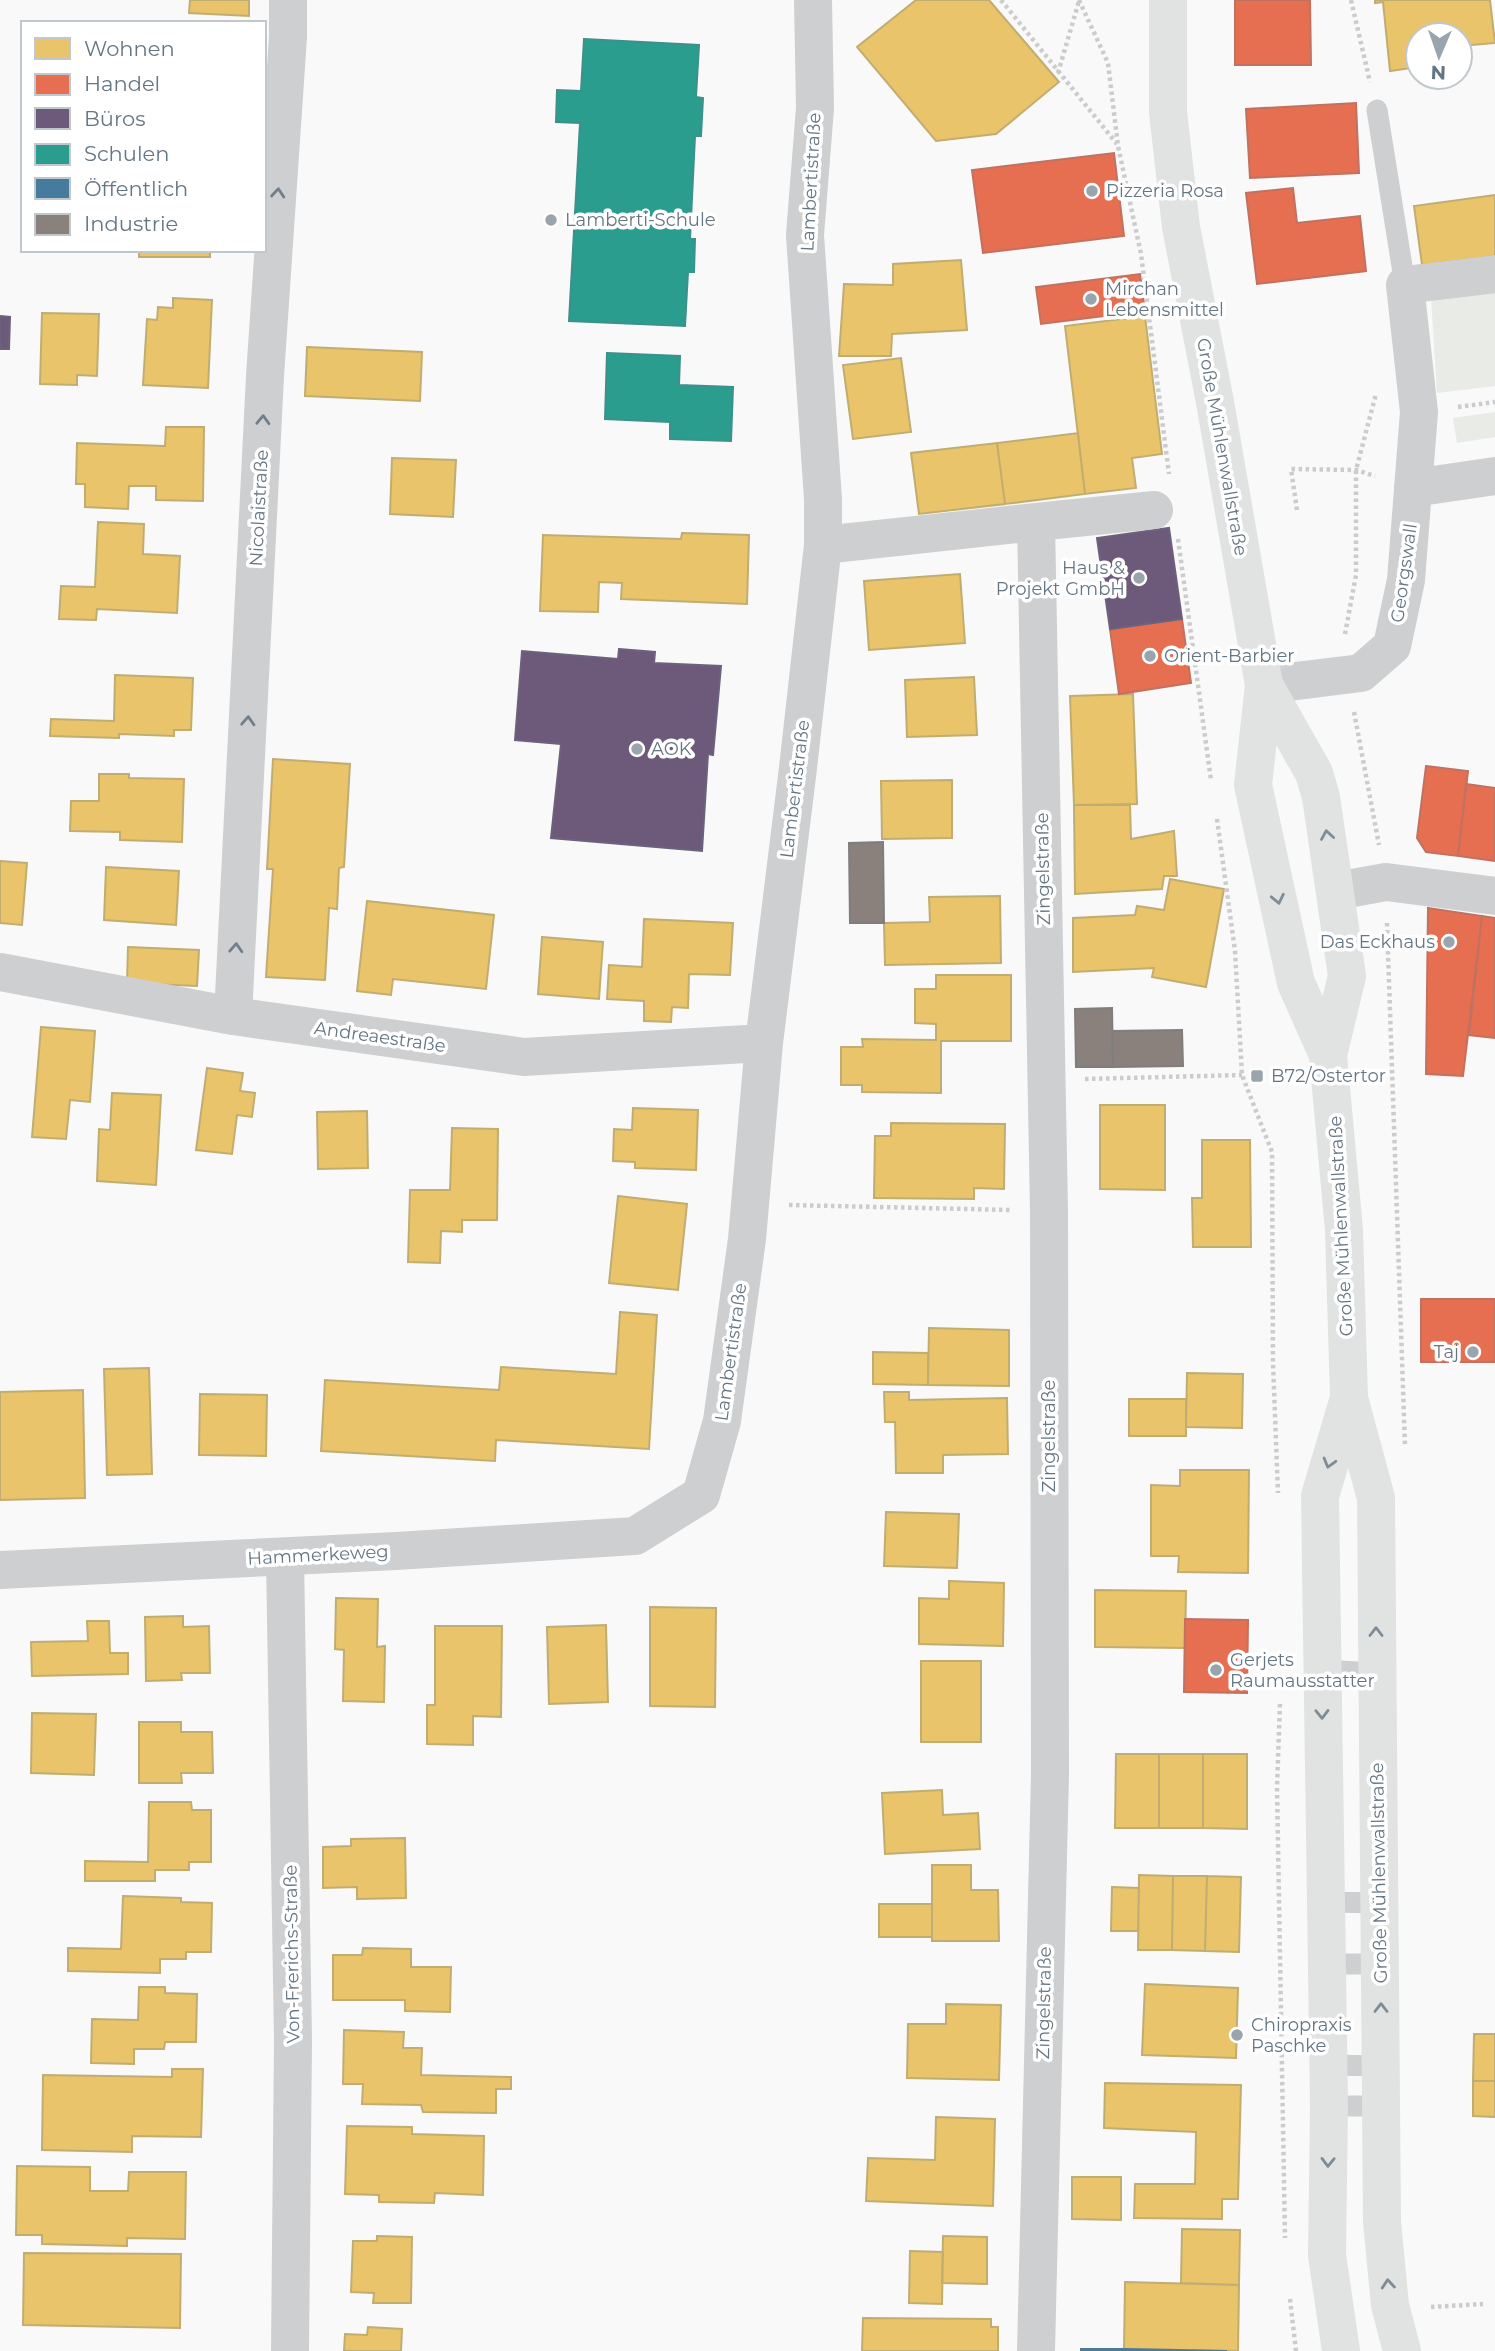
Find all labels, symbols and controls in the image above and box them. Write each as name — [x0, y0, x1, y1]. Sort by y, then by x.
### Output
legend — [21, 21, 266, 252]
north arrow — [1404, 21, 1474, 91]
text: Wohnen — [84, 36, 175, 61]
text: N — [1430, 61, 1447, 84]
text: Handel — [84, 71, 160, 96]
text: Büros — [84, 106, 146, 131]
street label: Lambertistraße — [796, 112, 826, 252]
text: Schulen — [84, 141, 169, 166]
text: Öffentlich — [84, 176, 188, 201]
place label: Pizzeria Rosa — [1106, 180, 1224, 202]
marker: Pizzeria Rosa — [1084, 183, 1100, 199]
one-way arrow — [270, 187, 285, 198]
place label: Lamberti-Schule — [565, 209, 716, 231]
text: Industrie — [84, 211, 178, 236]
marker: Lamberti-Schule — [543, 212, 559, 228]
place label: Mirchan Lebensmittel — [1105, 278, 1224, 321]
marker: Mirchan Lebensmittel — [1083, 291, 1099, 307]
street label: Große Mühlenwallstraße — [1192, 336, 1252, 558]
one-way arrow — [256, 414, 271, 425]
street label: Nicolaistraße — [245, 449, 273, 567]
street label: Georgswall — [1386, 522, 1422, 624]
place label: Haus & Projekt GmbH — [996, 557, 1125, 600]
marker: Haus & Projekt GmbH — [1131, 570, 1147, 586]
place label: Orient-Barbier — [1164, 645, 1294, 667]
marker: Orient-Barbier — [1142, 648, 1158, 664]
one-way arrow — [240, 715, 255, 726]
street label: Lambertistraße — [776, 718, 814, 859]
place label: AOK — [651, 738, 692, 760]
marker: AOK — [629, 741, 645, 757]
street label: Zingelstraße — [1031, 812, 1055, 926]
one-way arrow — [1320, 829, 1335, 841]
one-way arrow — [1269, 893, 1284, 905]
place label: Das Eckhaus — [1320, 931, 1435, 953]
marker: Das Eckhaus — [1441, 934, 1457, 950]
one-way arrow — [229, 942, 244, 953]
street label: Andreaestraße — [313, 1017, 447, 1057]
place label: B72/Ostertor — [1271, 1065, 1386, 1087]
marker: B72/Ostertor — [1249, 1068, 1265, 1084]
street label: Große Mühlenwallstraße — [1324, 1115, 1358, 1337]
street label: Lambertistraße — [710, 1281, 752, 1422]
place label: Taj — [1434, 1341, 1459, 1363]
marker: Taj — [1465, 1344, 1481, 1360]
street label: Zingelstraße — [1038, 1379, 1060, 1492]
one-way arrow — [1323, 1457, 1338, 1469]
street label: Hammerkeweg — [247, 1540, 389, 1570]
one-way arrow — [1368, 1627, 1384, 1637]
place label: Gerjets Raumausstatter — [1230, 1649, 1375, 1692]
marker: Gerjets Raumausstatter — [1208, 1662, 1224, 1678]
one-way arrow — [1314, 1709, 1330, 1719]
street label: Große Mühlenwallstraße — [1366, 1762, 1392, 1984]
street label: Von-Frerichs-Straße — [279, 1864, 305, 2044]
street label: Zingelstraße — [1032, 1946, 1056, 2060]
one-way arrow — [1373, 2002, 1389, 2013]
place label: Chiropraxis Paschke — [1251, 2014, 1352, 2057]
marker: Chiropraxis Paschke — [1229, 2027, 1245, 2043]
one-way arrow — [1321, 2156, 1336, 2167]
one-way arrow — [1380, 2279, 1395, 2290]

